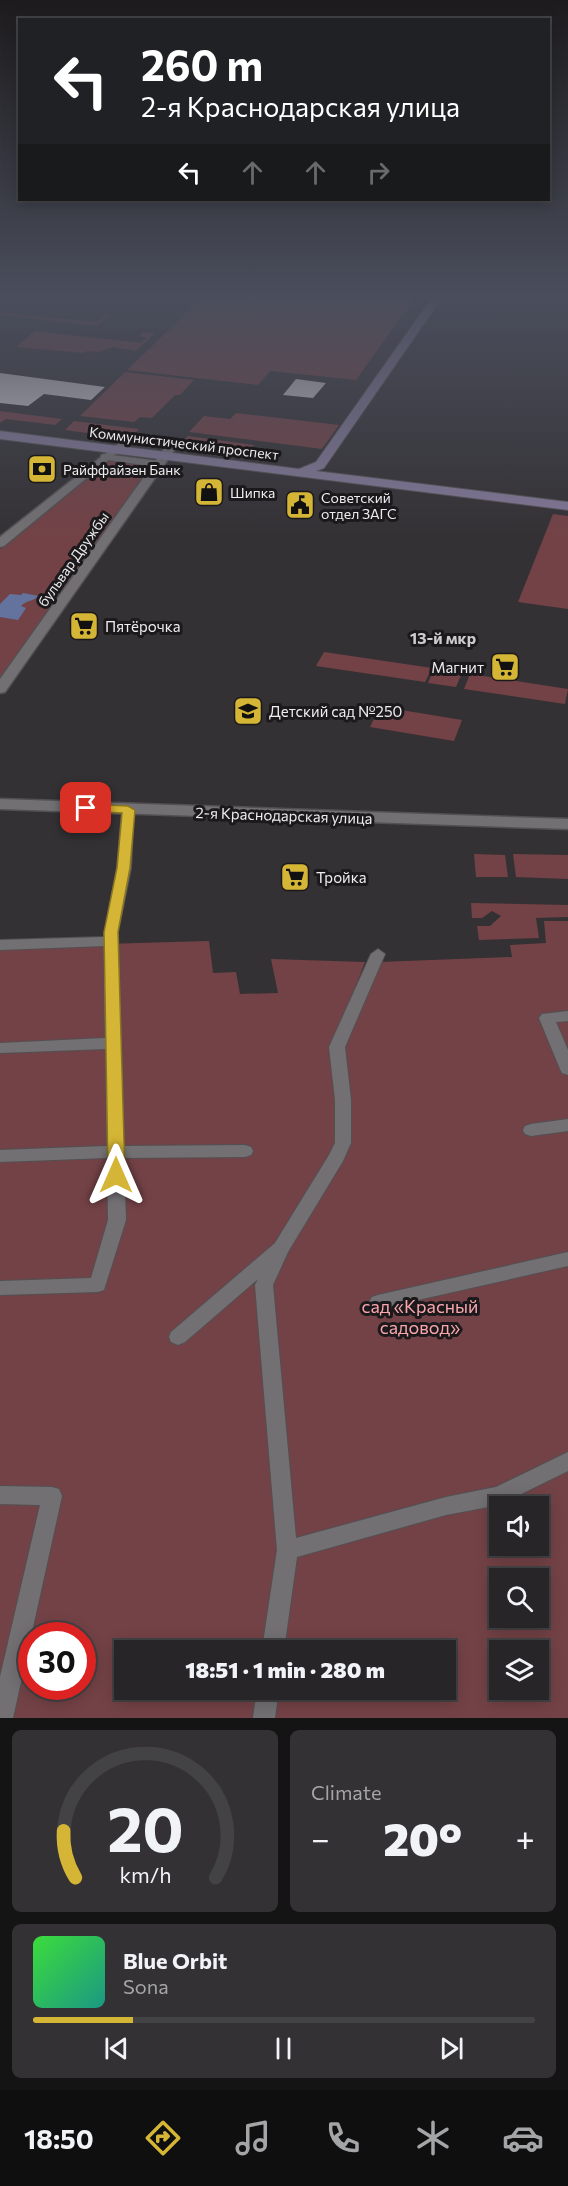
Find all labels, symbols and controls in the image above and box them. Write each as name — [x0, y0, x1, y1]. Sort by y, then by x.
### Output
text: 260 m — [141, 38, 263, 90]
icon: left — [42, 42, 120, 120]
text: 2-я Краснодарская улица — [141, 90, 460, 123]
icon: left — [173, 156, 206, 189]
icon: ahead — [236, 156, 269, 189]
icon: ahead — [299, 156, 332, 189]
icon: right — [362, 156, 395, 189]
street label: Коммунистический проспект — [88, 423, 280, 463]
bank icon: Райффайзен Банк — [26, 453, 58, 485]
place label: Райффайзен Банк — [63, 461, 181, 478]
shop icon: Шипка — [193, 476, 225, 508]
place label: Шипка — [230, 484, 275, 501]
public building icon: Советский отдел ЗАГС — [284, 489, 316, 521]
place label: Советский отдел ЗАГС — [321, 489, 397, 522]
street label: бульвар Дружбы — [34, 508, 112, 610]
supermarket icon: Пятёрочка — [68, 610, 100, 642]
place label: Пятёрочка — [105, 617, 180, 635]
district label: 13-й мкр — [410, 628, 476, 647]
supermarket icon: Магнит — [489, 651, 521, 683]
place label: Магнит — [431, 658, 484, 676]
school or university icon: Детский сад №250 — [232, 695, 264, 727]
place label: Детский сад №250 — [269, 702, 402, 720]
pin — [60, 782, 111, 833]
icon: arrive — [69, 791, 102, 824]
street label: 2-я Краснодарская улица — [195, 803, 373, 827]
supermarket icon: Тройка — [279, 861, 311, 893]
place label: Тройка — [316, 868, 367, 886]
position arrow — [84, 1143, 148, 1207]
park label: сад «Красный садовод» — [362, 1295, 478, 1338]
map controls — [489, 1496, 549, 1700]
button: sound — [489, 1496, 549, 1556]
button: search — [489, 1568, 549, 1628]
speed limit sign: 30 — [18, 1622, 96, 1700]
button: layers — [489, 1640, 549, 1700]
text: 18:51 · 1 min · 280 m — [185, 1656, 385, 1683]
text: Climate — [311, 1780, 381, 1804]
text: 20 — [107, 1789, 183, 1865]
text: 20° — [383, 1810, 462, 1865]
text: − — [311, 1817, 330, 1858]
text: + — [516, 1817, 535, 1858]
text: km/h — [119, 1861, 171, 1887]
text: Blue Orbit — [123, 1947, 227, 1974]
text: Sona — [123, 1974, 169, 1998]
icon: previous — [100, 2032, 133, 2065]
icon: pause — [267, 2032, 300, 2065]
icon: next — [435, 2032, 468, 2065]
icon: directions — [142, 2117, 184, 2159]
icon: music — [232, 2117, 274, 2159]
icon: phone — [322, 2117, 364, 2159]
icon: climate — [412, 2117, 454, 2159]
icon: car — [502, 2117, 544, 2159]
text: 18:50 — [24, 2122, 94, 2155]

